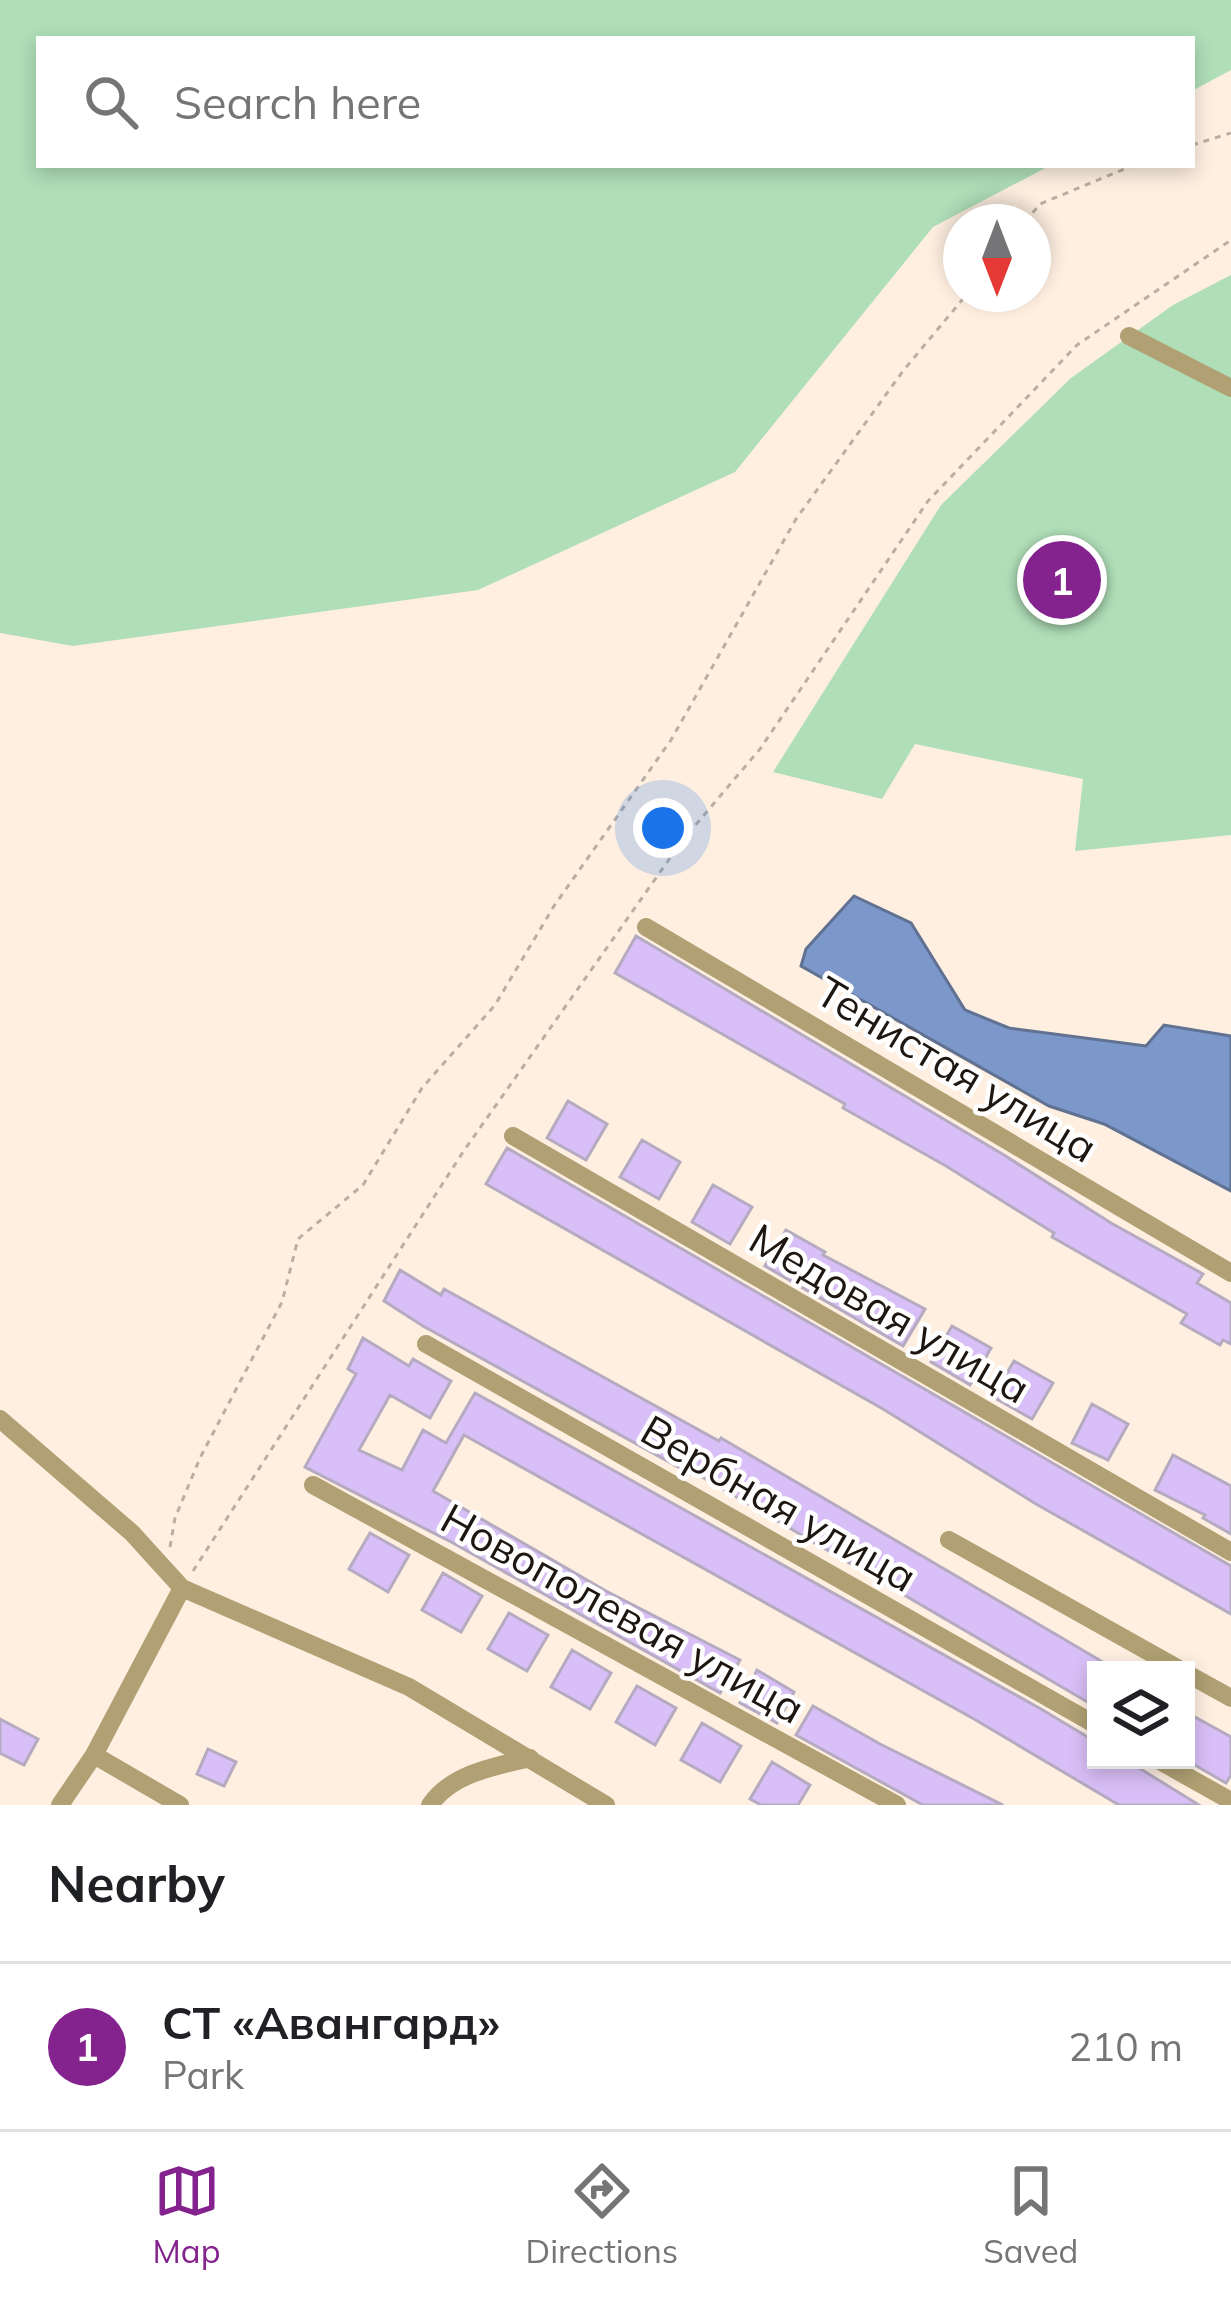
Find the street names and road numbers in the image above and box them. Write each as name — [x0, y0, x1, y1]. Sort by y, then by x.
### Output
street label: Тенистая улица — [807, 964, 1107, 1174]
street label: Медовая улица — [740, 1211, 1040, 1415]
street label: Вербная улица — [632, 1403, 926, 1603]
street label: Новополевая улица — [432, 1491, 814, 1735]

